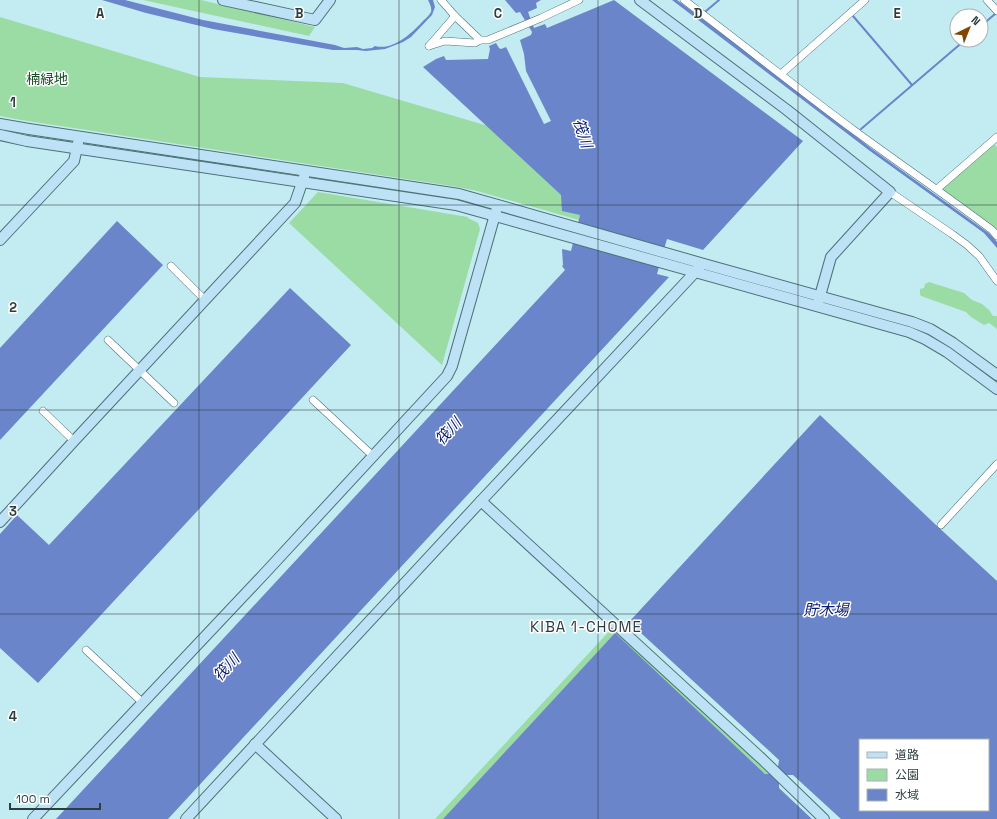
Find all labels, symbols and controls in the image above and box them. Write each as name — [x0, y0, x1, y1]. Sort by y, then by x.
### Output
text: A — [96, 5, 105, 22]
text: B — [295, 5, 304, 22]
text: C — [494, 5, 502, 22]
text: D — [694, 5, 703, 22]
text: E — [893, 5, 901, 22]
north arrow — [949, 8, 989, 48]
text: N — [968, 13, 983, 28]
park label: 楠緑地 — [26, 70, 68, 88]
text: 1 — [10, 94, 16, 111]
water label: 筏川 — [569, 116, 597, 152]
text: 2 — [9, 299, 17, 316]
water label: 筏川 — [431, 412, 467, 448]
text: 3 — [9, 503, 17, 520]
water label: 貯木場 — [803, 600, 850, 619]
district label: KIBA 1-CHOME — [530, 617, 642, 636]
water label: 筏川 — [209, 648, 245, 684]
text: 4 — [9, 708, 17, 725]
legend — [859, 739, 989, 811]
text: 道路 — [895, 747, 919, 763]
text: 公園 — [895, 767, 919, 783]
scale bar — [10, 785, 100, 811]
text: 水域 — [895, 787, 919, 803]
text: 100 m — [16, 791, 50, 807]

